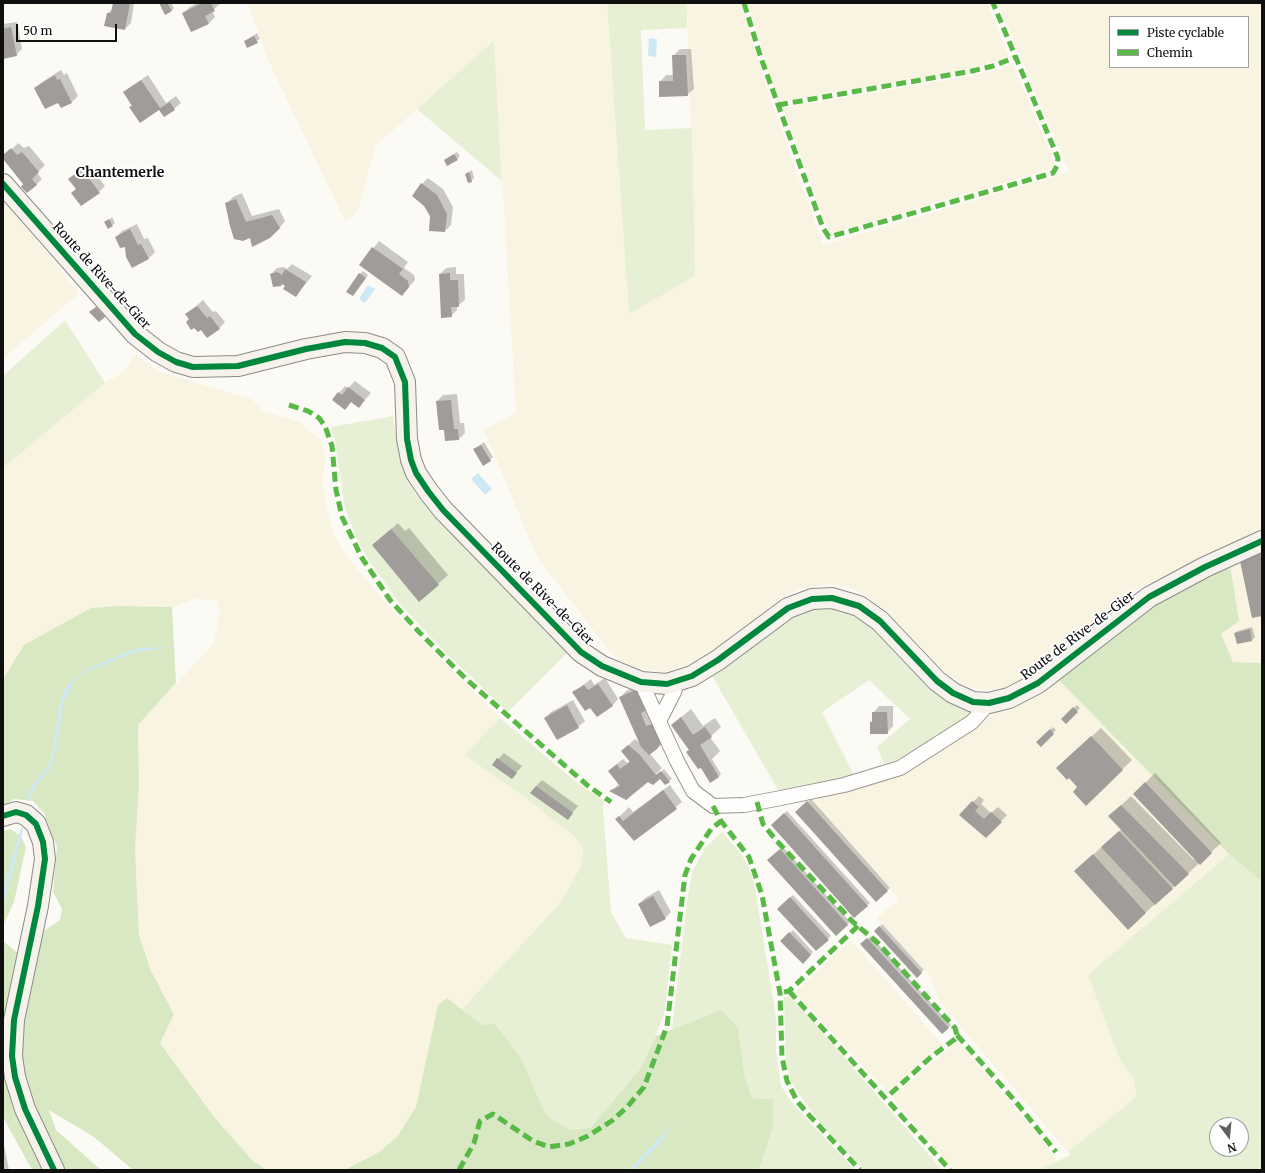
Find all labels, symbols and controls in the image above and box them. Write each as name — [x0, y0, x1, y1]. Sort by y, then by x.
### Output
scale bar — [18, 16, 119, 42]
legend — [1109, 16, 1249, 68]
text: 50 m — [23, 23, 52, 38]
text: Piste cyclable — [1147, 25, 1224, 40]
text: Chemin — [1147, 45, 1193, 60]
district label: Chantemerle — [76, 165, 164, 181]
street label: Route de Rive-de-Gier — [49, 219, 153, 333]
street label: Route de Rive-de-Gier — [488, 540, 596, 648]
street label: Route de Rive-de-Gier — [1018, 588, 1138, 684]
north arrow — [1209, 1117, 1249, 1157]
text: N — [1226, 1140, 1238, 1156]

